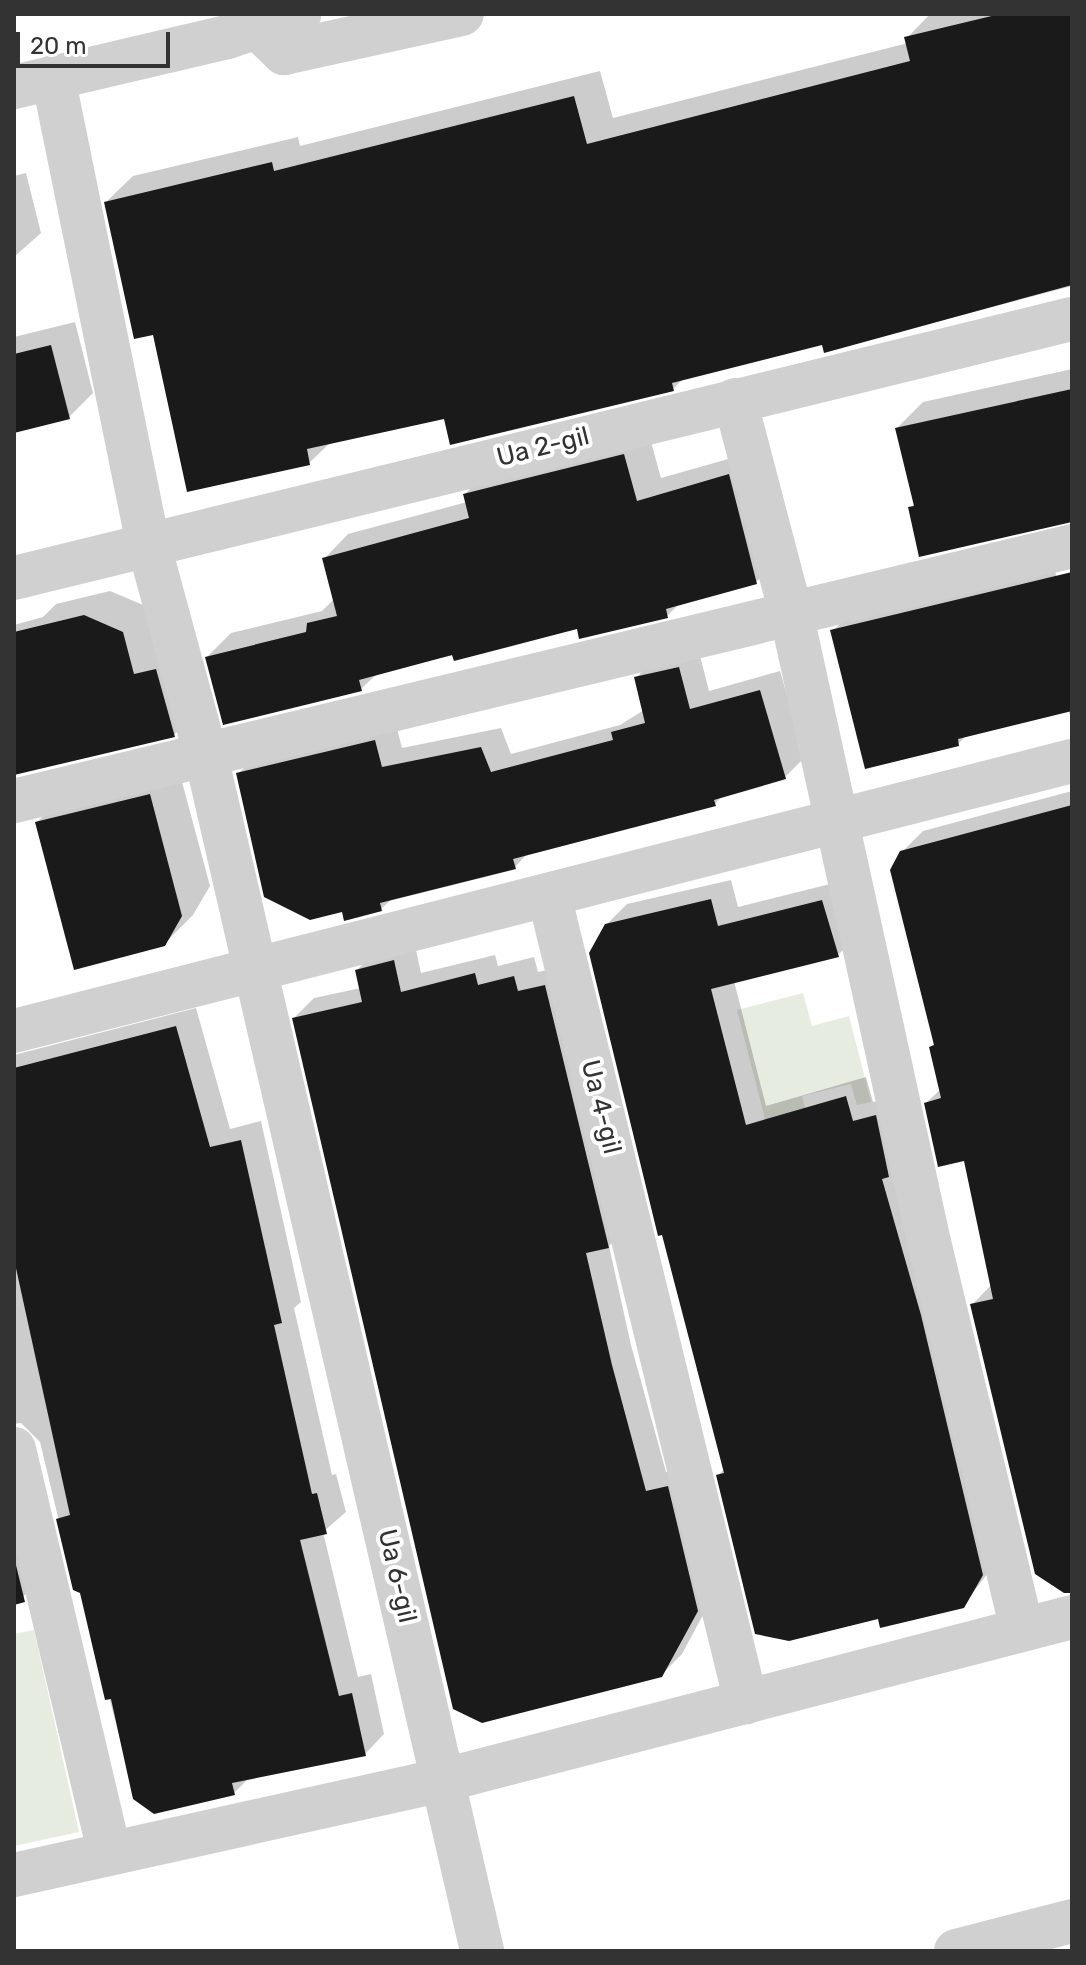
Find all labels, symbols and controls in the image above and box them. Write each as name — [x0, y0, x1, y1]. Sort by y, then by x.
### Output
scale bar — [20, 16, 174, 66]
text: 20 m — [30, 32, 87, 60]
street label: Ua 2-gil — [494, 420, 592, 474]
street label: Ua 4-gil — [574, 1057, 628, 1157]
street label: Ua 6-gil — [371, 1526, 423, 1626]

